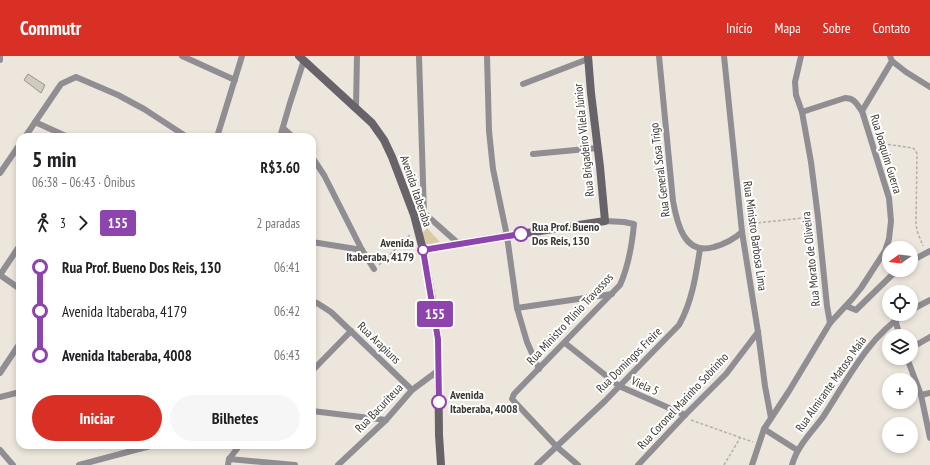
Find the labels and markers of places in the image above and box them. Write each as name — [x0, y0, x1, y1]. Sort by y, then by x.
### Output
place label: Rua Prof. Bueno Dos Reis, 130 — [532, 219, 600, 248]
marker: Rua Prof. Bueno Dos Reis, 130 — [513, 226, 529, 242]
place label: Avenida Itaberaba, 4179 — [346, 235, 414, 264]
marker: Avenida Itaberaba, 4179 — [417, 244, 429, 256]
place label: Avenida Itaberaba, 4008 — [449, 387, 518, 416]
marker: Avenida Itaberaba, 4008 — [431, 394, 447, 410]

